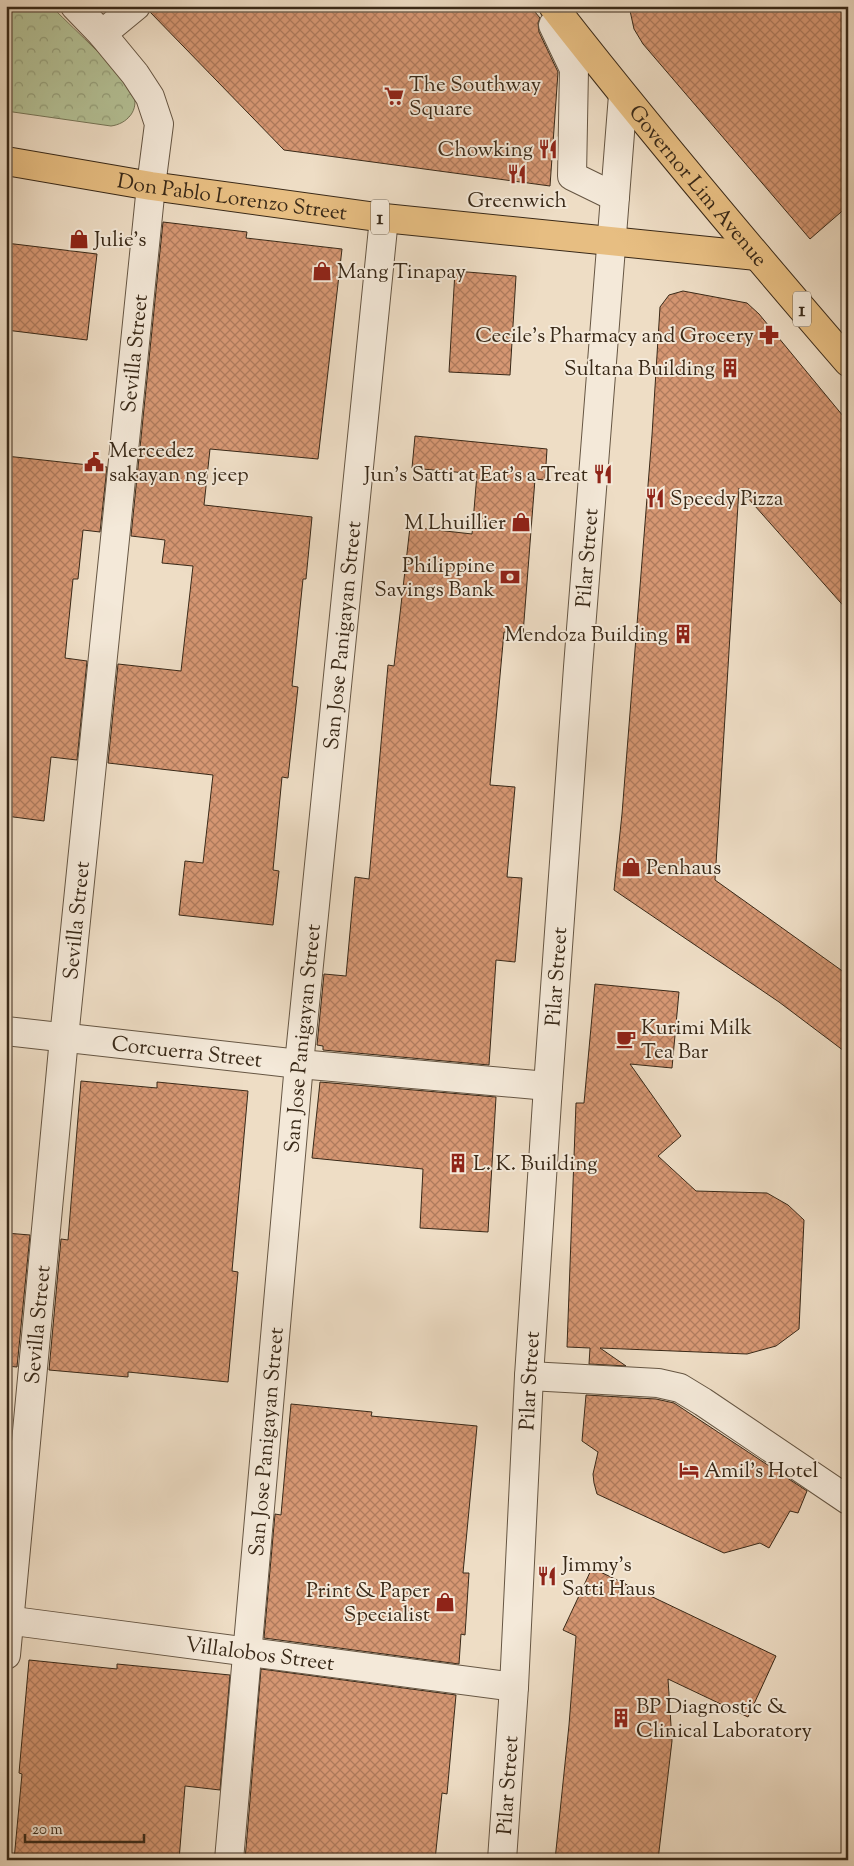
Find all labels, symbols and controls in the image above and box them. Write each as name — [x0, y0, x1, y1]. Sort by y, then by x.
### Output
place label: The Southway Square — [409, 71, 542, 125]
supermarket icon: The Southway Square — [383, 85, 405, 107]
street label: Governor Lim Avenue — [620, 99, 773, 274]
place label: Chowking — [438, 136, 533, 166]
restaurant icon: Chowking — [537, 138, 559, 160]
restaurant icon: Greenwich — [506, 163, 528, 185]
street label: Don Pablo Lorenzo Street — [115, 167, 349, 230]
place label: Greenwich — [467, 187, 567, 217]
road number: 1 — [371, 200, 389, 234]
place label: Julie's — [93, 226, 147, 256]
shop icon: Julie's — [68, 228, 90, 250]
place label: Mang Tinapay — [337, 258, 467, 288]
shop icon: Mang Tinapay — [311, 260, 333, 282]
road number: 1 — [793, 292, 811, 326]
street label: Sevilla Street — [115, 293, 157, 414]
place label: Cecile's Pharmacy and Grocery — [475, 322, 755, 352]
pharmacy icon: Cecile's Pharmacy and Grocery — [758, 324, 780, 346]
place label: Sultana Building — [564, 355, 715, 385]
building icon: Sultana Building — [719, 357, 741, 379]
place label: Mercedez sakayan ng jeep — [109, 437, 249, 491]
public building icon: Mercedez sakayan ng jeep — [83, 451, 105, 473]
place label: Jun's Satti at Eat's a Treat — [363, 461, 588, 491]
restaurant icon: Jun's Satti at Eat's a Treat — [592, 463, 614, 485]
place label: Speedy Pizza — [670, 485, 784, 515]
restaurant icon: Speedy Pizza — [644, 487, 666, 509]
street label: Pilar Street — [570, 507, 607, 609]
place label: M Lhuillier — [404, 509, 506, 539]
shop icon: M Lhuillier — [510, 511, 532, 533]
street label: San Jose Panigayan Street — [318, 520, 370, 751]
place label: Philippine Savings Bank — [374, 552, 496, 606]
bank icon: Philippine Savings Bank — [499, 566, 521, 588]
place label: Mendoza Building — [505, 621, 668, 651]
building icon: Mendoza Building — [672, 623, 694, 645]
place label: Penhaus — [646, 854, 721, 884]
shop icon: Penhaus — [620, 856, 642, 878]
street label: Sevilla Street — [57, 860, 99, 981]
street label: San Jose Panigayan Street — [278, 923, 330, 1154]
street label: Pilar Street — [539, 926, 576, 1027]
place label: Kurimi Milk Tea Bar — [641, 1014, 753, 1068]
cafe icon: Kurimi Milk Tea Bar — [615, 1028, 637, 1050]
street label: Corcuerra Street — [110, 1030, 263, 1077]
place label: L. K. Building — [473, 1150, 598, 1180]
building icon: L. K. Building — [447, 1152, 469, 1174]
street label: Sevilla Street — [19, 1264, 60, 1385]
street label: San Jose Panigayan Street — [243, 1326, 293, 1558]
street label: Pilar Street — [513, 1330, 549, 1431]
place label: Amil's Hotel — [704, 1457, 819, 1487]
hotel icon: Amil's Hotel — [678, 1459, 700, 1481]
place label: Jimmy’s Satti Haus — [561, 1551, 655, 1605]
restaurant icon: Jimmy’s Satti Haus — [536, 1565, 558, 1587]
place label: Print & Paper Specialist — [306, 1577, 430, 1631]
shop icon: Print & Paper Specialist — [434, 1591, 456, 1613]
street label: Villalobos Street — [183, 1631, 336, 1680]
place label: BP Diagnostic & Clinical Laboratory — [636, 1693, 813, 1747]
building icon: BP Diagnostic & Clinical Laboratory — [610, 1707, 632, 1729]
street label: Pilar Street — [491, 1735, 528, 1836]
scale bar — [25, 1811, 144, 1843]
text: 20 m — [32, 1820, 63, 1841]

